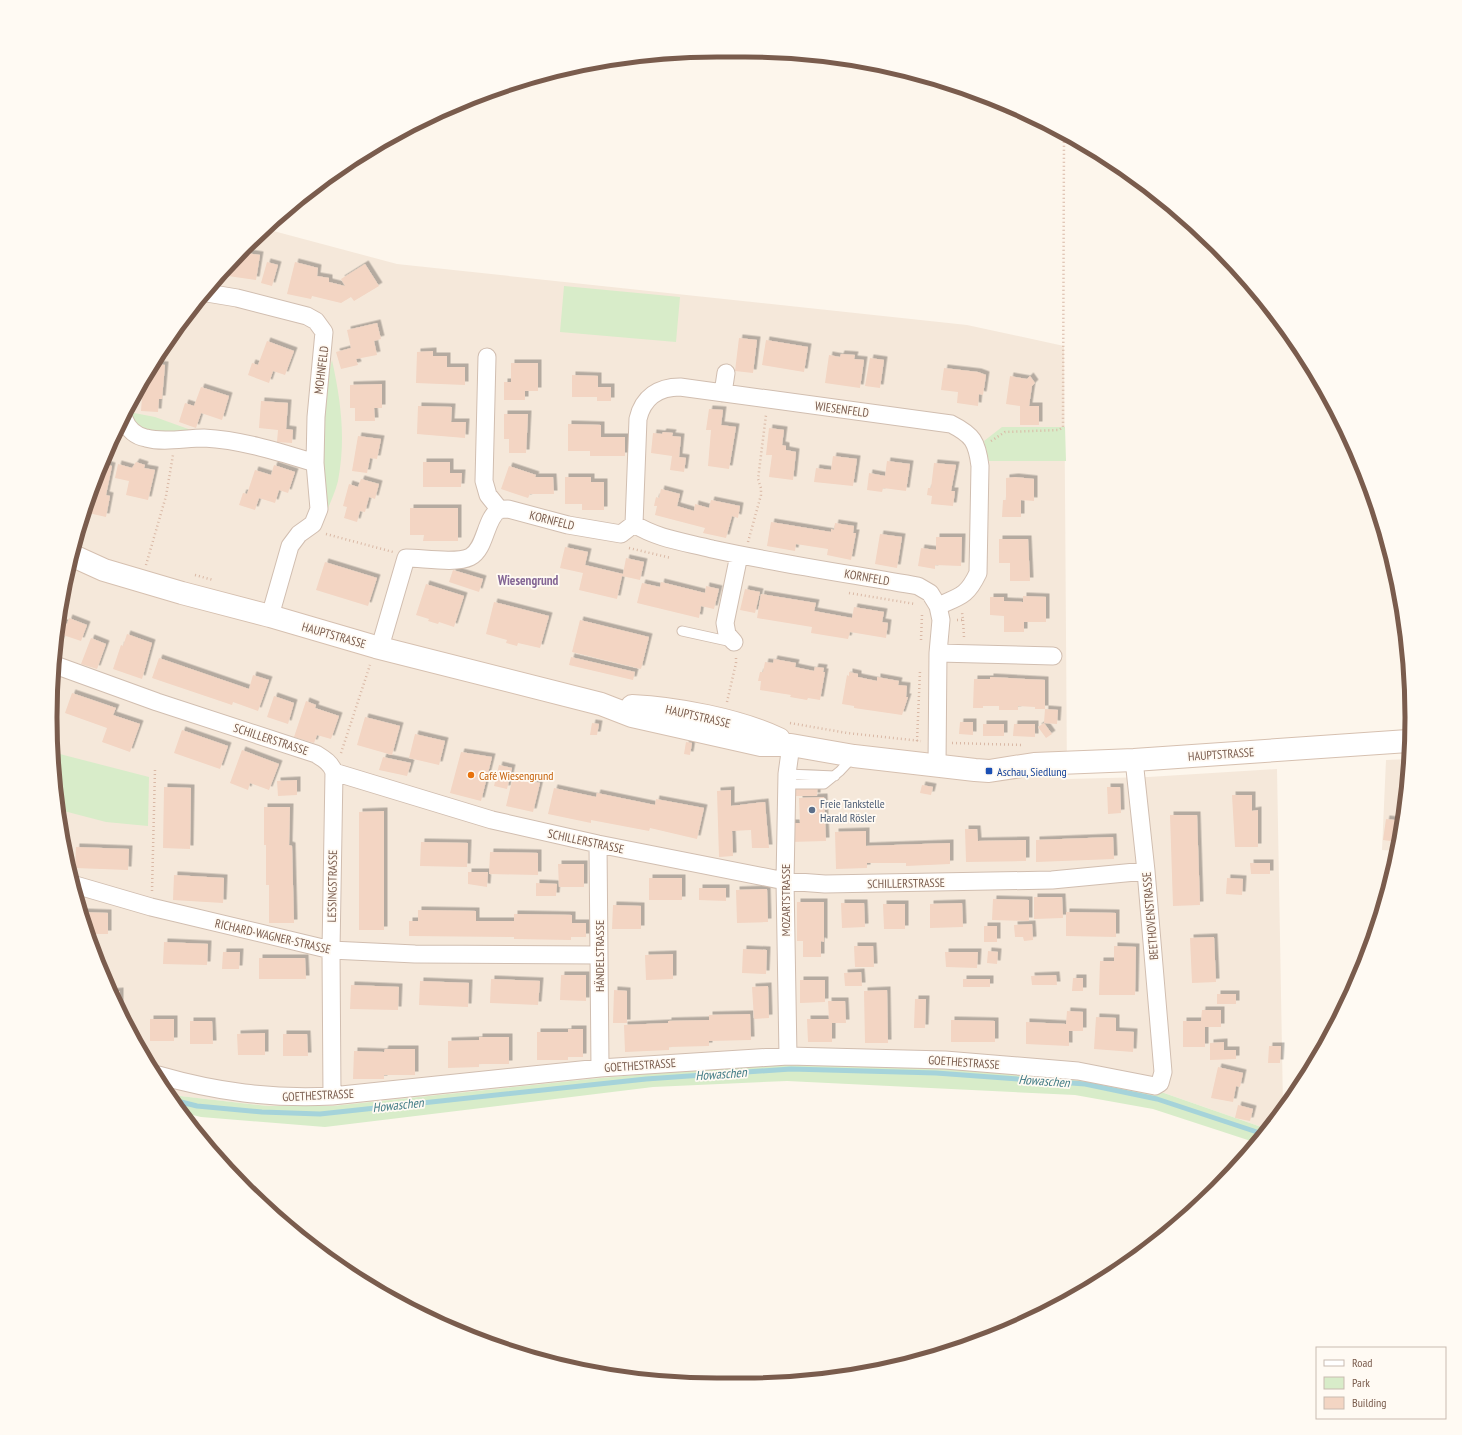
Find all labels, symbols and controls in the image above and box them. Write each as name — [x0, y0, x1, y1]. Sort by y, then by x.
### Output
street label: MOHNFELD — [311, 345, 331, 395]
street label: WIESENFELD — [814, 398, 870, 420]
street label: KORNFELD — [528, 507, 576, 533]
street label: KORNFELD — [843, 566, 891, 588]
district label: Wiesengrund — [497, 572, 559, 589]
street label: HAUPTSTRASSE — [300, 619, 368, 651]
street label: HAUPTSTRASSE — [664, 701, 732, 731]
street label: SCHILLERSTRASSE — [232, 720, 310, 758]
street label: HAUPTSTRASSE — [1188, 744, 1254, 764]
place label: Aschau, Siedlung — [997, 764, 1067, 779]
marker: Aschau, Siedlung — [984, 766, 994, 776]
place label: Café Wiesengrund — [479, 768, 554, 783]
marker: Café Wiesengrund — [466, 770, 476, 780]
place label: Freie Tankstelle Harald Rösler — [820, 796, 885, 825]
marker: Freie Tankstelle Harald Rösler — [807, 805, 817, 815]
street label: SCHILLERSTRASSE — [546, 826, 626, 856]
street label: LESSINGSTRASSE — [324, 850, 340, 922]
street label: MOZARTSTRASSE — [778, 864, 793, 936]
street label: BEETHOVENSTRASSE — [1139, 871, 1161, 961]
street label: SCHILLERSTRASSE — [867, 875, 945, 891]
street label: RICHARD-WAGNER-STRASSE — [214, 915, 332, 957]
street label: HÄNDELSTRASSE — [592, 920, 607, 992]
street label: GOETHESTRASSE — [928, 1052, 1000, 1072]
street label: GOETHESTRASSE — [604, 1055, 676, 1075]
water label: Howaschen — [695, 1064, 748, 1084]
water label: Howaschen — [1018, 1071, 1071, 1091]
street label: GOETHESTRASSE — [282, 1086, 354, 1104]
water label: Howaschen — [372, 1094, 426, 1116]
legend — [1316, 1347, 1446, 1419]
text: Road — [1352, 1355, 1372, 1370]
text: Park — [1352, 1375, 1370, 1390]
text: Building — [1352, 1395, 1387, 1410]

